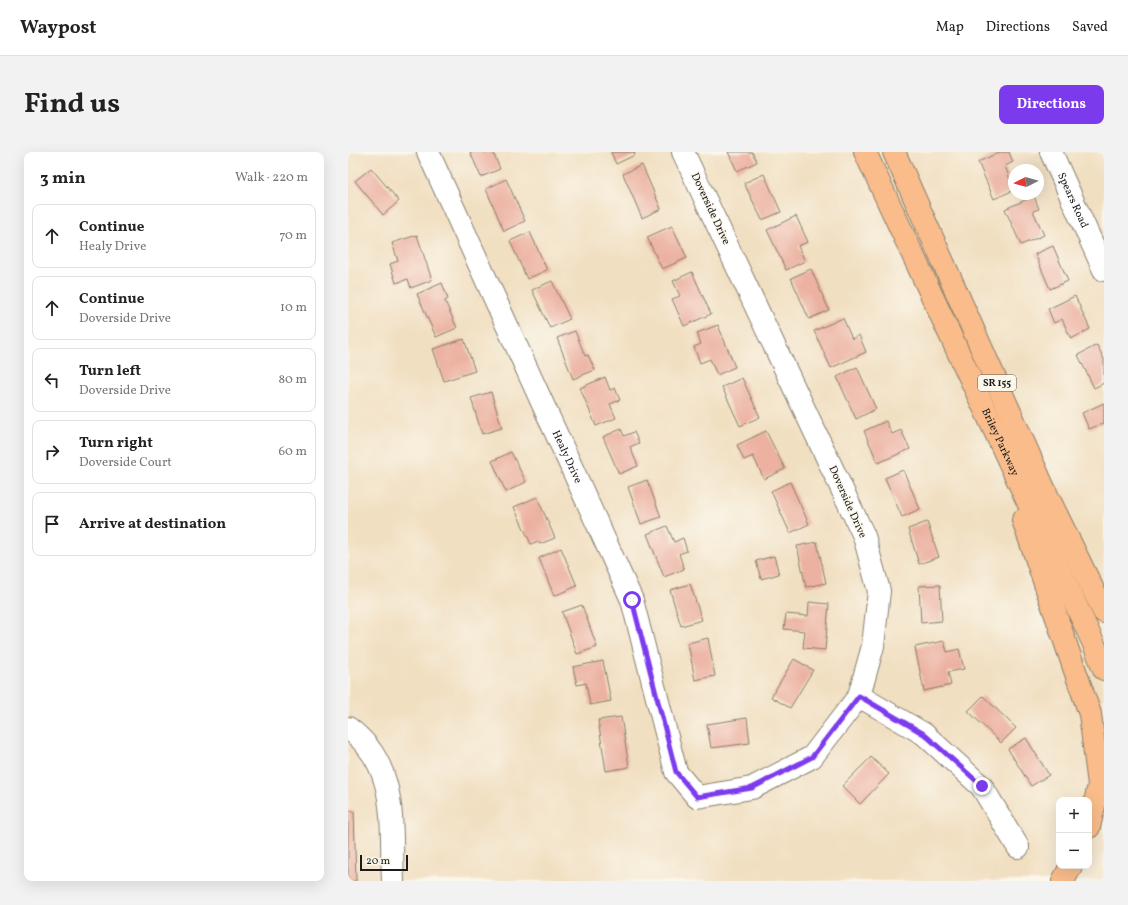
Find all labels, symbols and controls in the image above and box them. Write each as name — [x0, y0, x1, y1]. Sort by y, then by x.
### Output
text: Waypost — [20, 15, 96, 41]
text: Map — [936, 18, 964, 37]
text: Directions — [986, 18, 1050, 37]
text: Saved — [1072, 18, 1108, 37]
text: Find us — [24, 85, 120, 124]
button: Directions — [999, 85, 1104, 124]
north arrow — [1008, 164, 1044, 200]
text: 3 min — [40, 167, 86, 190]
text: Walk · 220 m — [235, 169, 308, 187]
street label: Spears Road — [1054, 170, 1092, 231]
street label: Doverside Drive — [687, 171, 733, 247]
text: Continue — [79, 217, 144, 238]
icon: ahead — [41, 225, 63, 247]
text: 70 m — [279, 227, 307, 245]
text: Healy Drive — [79, 238, 146, 256]
text: Continue — [79, 289, 144, 310]
icon: ahead — [41, 297, 63, 319]
text: 10 m — [280, 299, 307, 317]
text: Doverside Drive — [79, 310, 171, 328]
text: Turn left — [79, 361, 141, 382]
icon: left — [41, 369, 63, 391]
text: 80 m — [278, 371, 307, 389]
road number: SR 155 — [978, 375, 1016, 391]
text: Doverside Drive — [79, 382, 171, 400]
street label: Briley Parkway — [978, 406, 1022, 478]
street label: Healy Drive — [548, 428, 585, 486]
text: Turn right — [79, 433, 153, 454]
icon: right — [41, 441, 63, 463]
text: 60 m — [279, 443, 307, 461]
text: Doverside Court — [79, 454, 172, 472]
street label: Doverside Drive — [824, 463, 870, 541]
icon: arrive — [41, 513, 63, 535]
text: Arrive at destination — [79, 514, 226, 535]
route start — [623, 591, 641, 609]
route end — [973, 777, 991, 795]
map controls — [1056, 797, 1092, 869]
button: + — [1056, 797, 1092, 833]
button: − — [1056, 833, 1092, 869]
scale bar — [360, 853, 408, 872]
text: 20 m — [366, 854, 390, 869]

